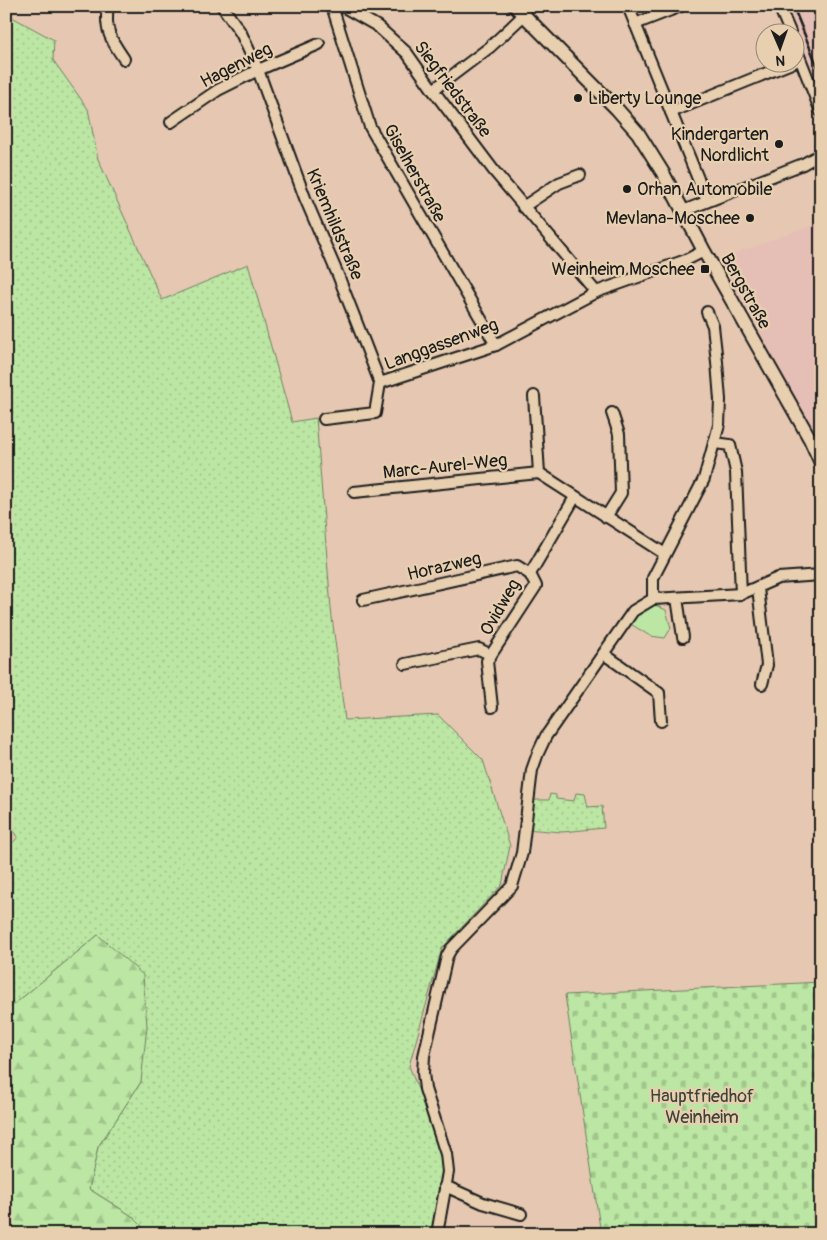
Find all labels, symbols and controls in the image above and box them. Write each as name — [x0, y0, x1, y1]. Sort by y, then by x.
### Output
north arrow — [754, 22, 804, 72]
street label: Siegfriedstraße — [409, 36, 496, 142]
street label: Hagenweg — [196, 38, 276, 93]
text: N — [775, 52, 785, 69]
place label: Liberty Lounge — [588, 87, 701, 110]
marker: Liberty Lounge — [572, 92, 584, 104]
street label: Giselherstraße — [378, 120, 451, 227]
place label: Kindergarten Nordlicht — [671, 123, 770, 167]
marker: Kindergarten Nordlicht — [773, 138, 785, 150]
street label: Kriemhildstraße — [301, 165, 368, 284]
place label: Orhan Automobile — [637, 178, 773, 201]
marker: Orhan Automobile — [621, 183, 633, 195]
place label: Mevlana-Moschee — [606, 207, 740, 230]
marker: Mevlana-Moschee — [744, 212, 756, 224]
street label: Bergstraße — [715, 249, 776, 333]
place label: Weinheim Moschee — [552, 258, 695, 281]
marker: Weinheim Moschee — [699, 263, 711, 275]
street label: Langgassenweg — [381, 313, 501, 376]
street label: Marc-Aurel-Weg — [382, 449, 508, 484]
street label: Horazweg — [405, 547, 483, 586]
street label: Ovidweg — [475, 575, 526, 640]
park label: Hauptfriedhof Weinheim — [650, 1085, 755, 1129]

